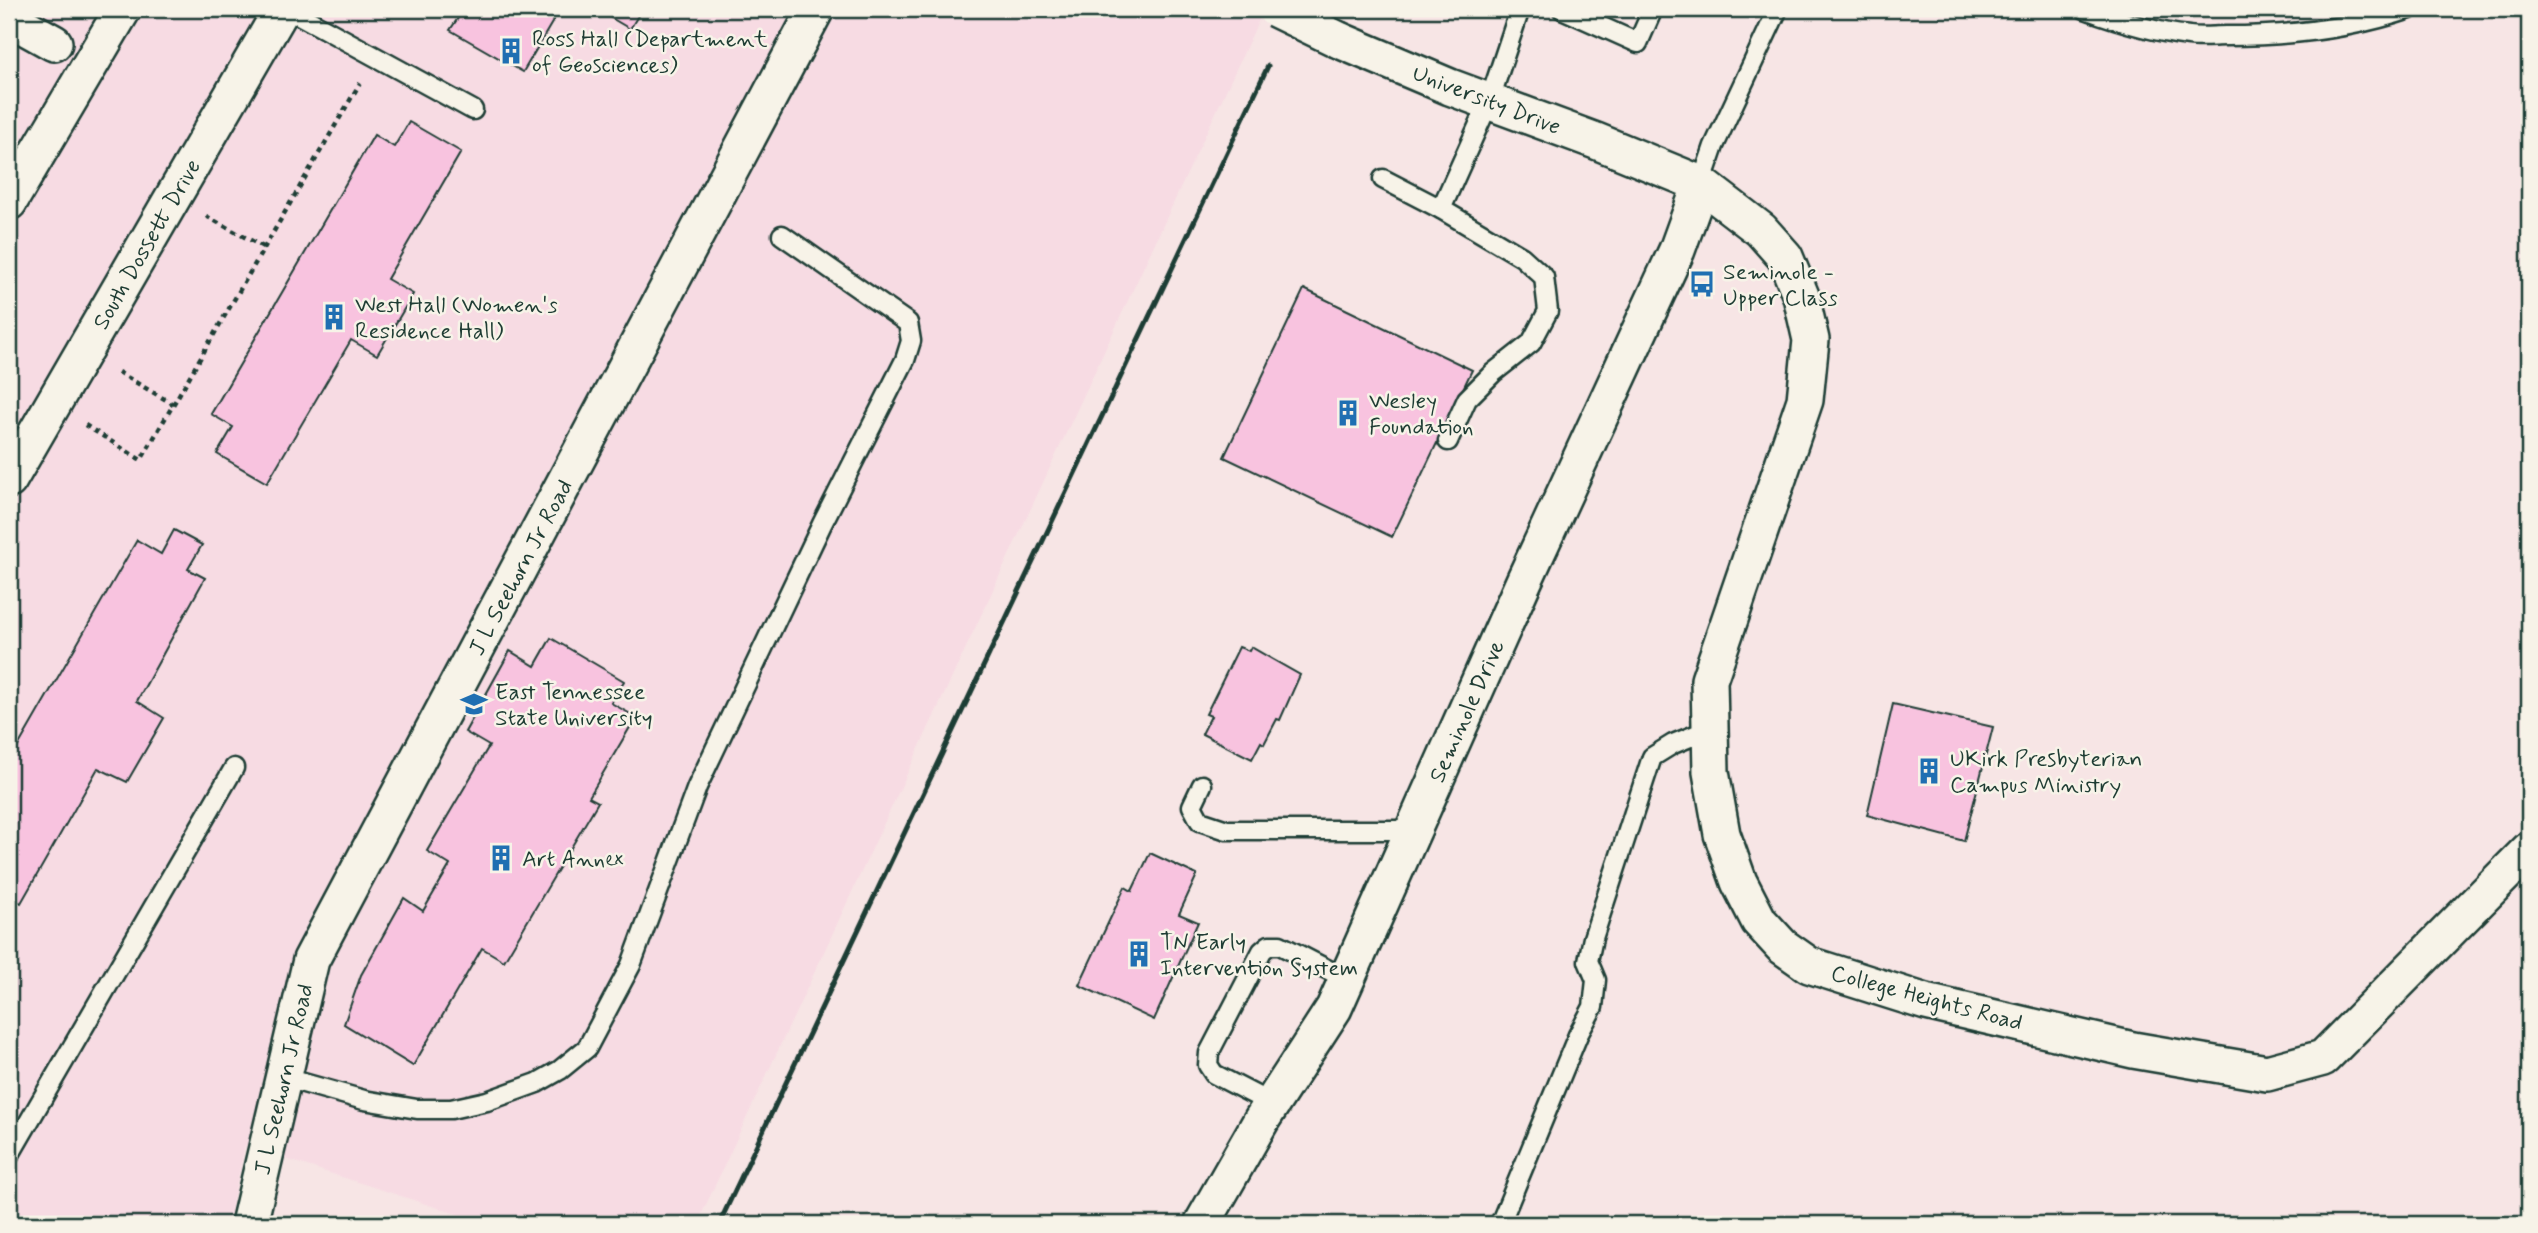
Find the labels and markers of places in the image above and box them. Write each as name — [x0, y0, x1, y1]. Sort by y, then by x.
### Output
place label: Ross Hall (Department of Geosciences) — [532, 25, 768, 81]
building icon: Ross Hall (Department of Geosciences) — [496, 36, 526, 66]
place label: Seminole - Upper Class — [1723, 258, 1838, 314]
bus stop icon: Seminole - Upper Class — [1687, 269, 1717, 299]
place label: West Hall (Women's Residence Hall) — [355, 291, 558, 347]
building icon: West Hall (Women's Residence Hall) — [319, 302, 349, 332]
place label: Wesley Foundation — [1369, 387, 1474, 443]
building icon: Wesley Foundation — [1333, 398, 1363, 428]
place label: East Tennessee State University — [495, 678, 653, 734]
school or university icon: East Tennessee State University — [459, 689, 489, 719]
place label: UKirk Presbyterian Campus Ministry — [1950, 745, 2143, 801]
building icon: UKirk Presbyterian Campus Ministry — [1914, 756, 1944, 786]
building icon: Art Annex — [486, 843, 516, 873]
place label: Art Annex — [522, 845, 624, 875]
place label: TN Early Intervention System — [1160, 928, 1358, 984]
building icon: TN Early Intervention System — [1124, 939, 1154, 969]

